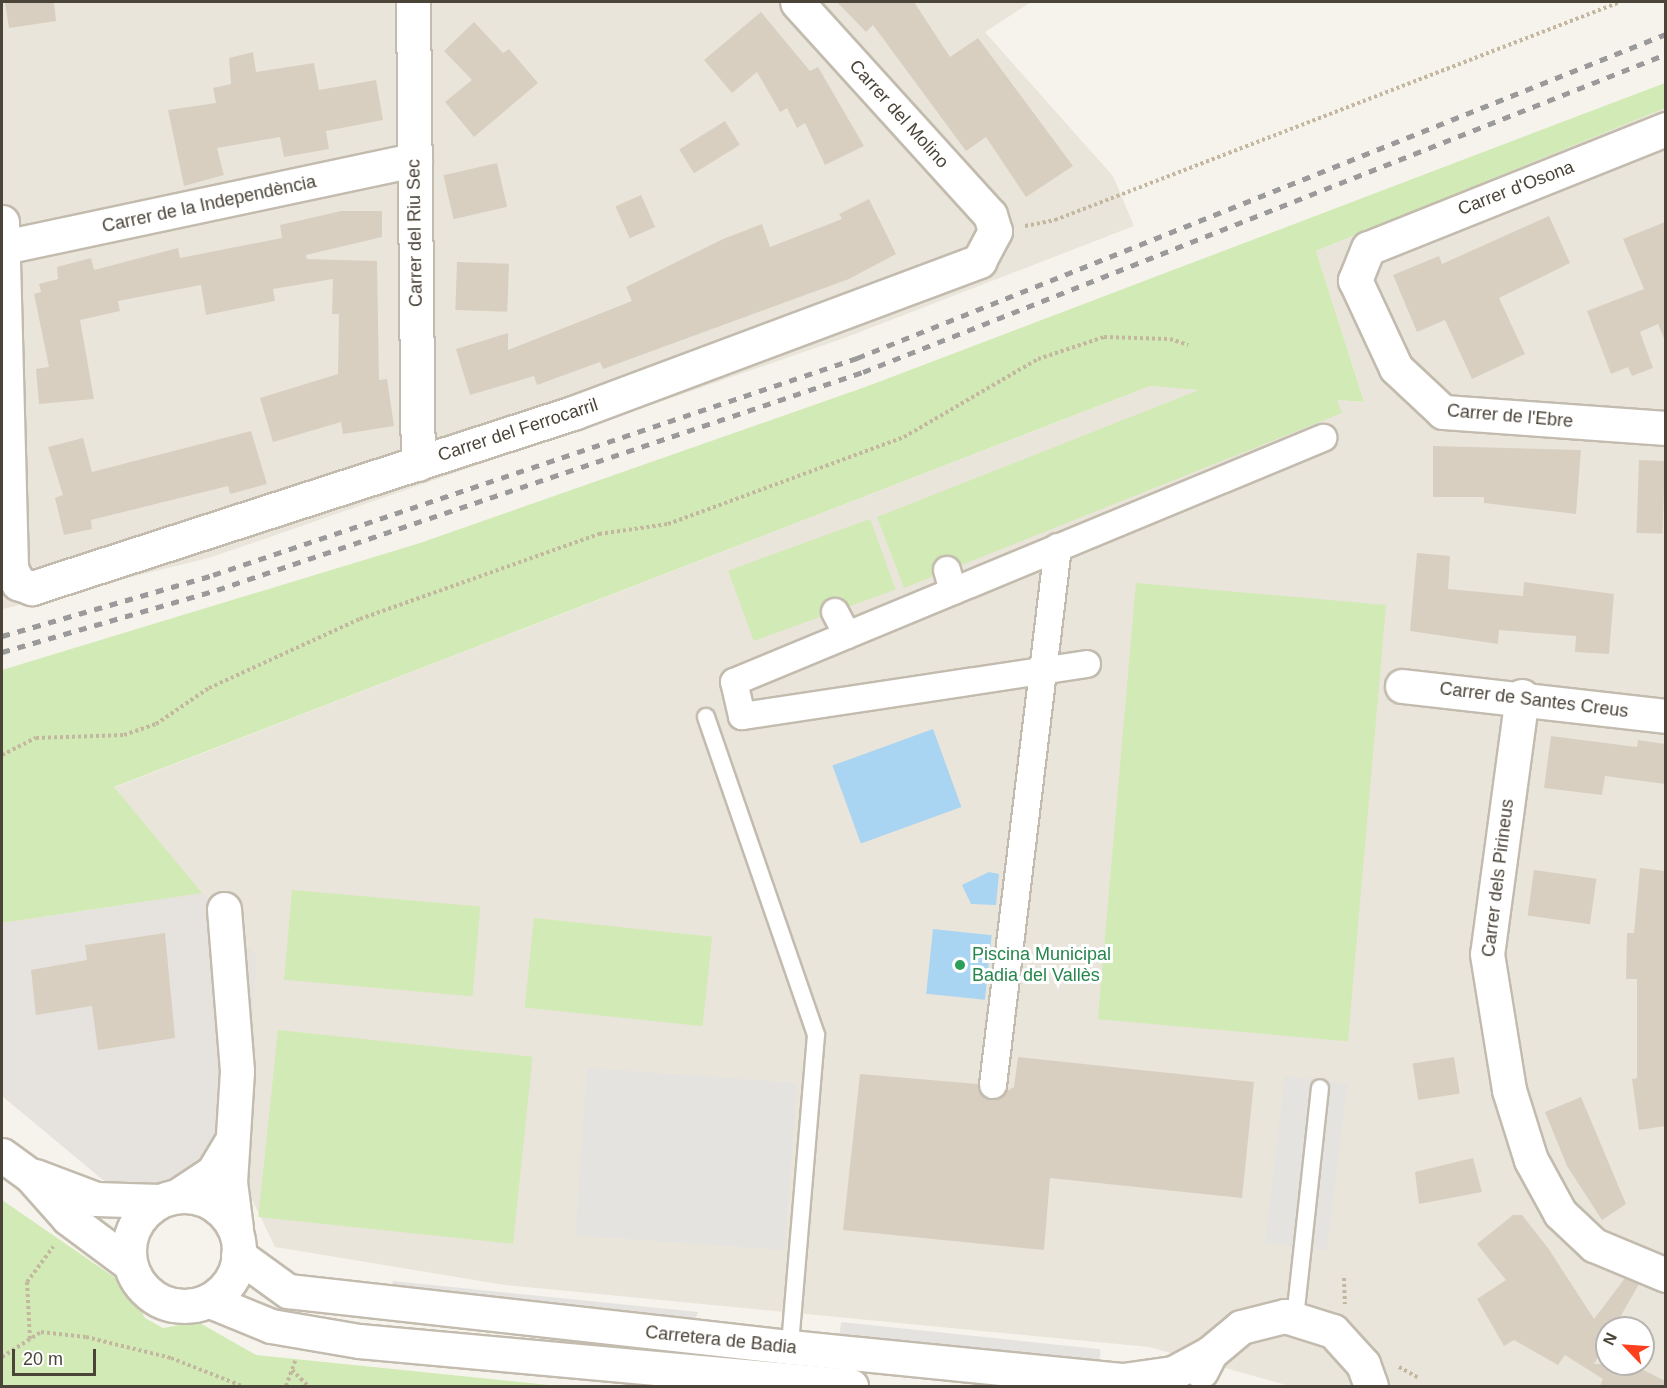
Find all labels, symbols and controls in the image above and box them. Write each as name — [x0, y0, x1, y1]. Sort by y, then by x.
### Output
street label: Carrer del Molino — [845, 55, 953, 173]
street label: Carrer d'Osona — [1455, 156, 1577, 220]
street label: Carrer del Riu Sec — [403, 159, 427, 307]
street label: Carrer de la Independència — [100, 171, 318, 237]
street label: Carrer del Ferrocarril — [435, 394, 601, 466]
street label: Carrer de l'Ebre — [1446, 400, 1574, 432]
street label: Carrer de Santes Creus — [1438, 678, 1630, 722]
street label: Carrer dels Pirineus — [1478, 798, 1518, 958]
place label: Piscina Municipal Badia del Vallès — [972, 944, 1111, 986]
marker: Piscina Municipal Badia del Vallès — [953, 958, 967, 972]
north arrow — [1595, 1316, 1655, 1376]
street label: Carretera de Badia — [644, 1321, 798, 1359]
text: N — [1600, 1330, 1620, 1348]
scale bar — [15, 1337, 99, 1375]
text: 20 m — [23, 1349, 63, 1369]

